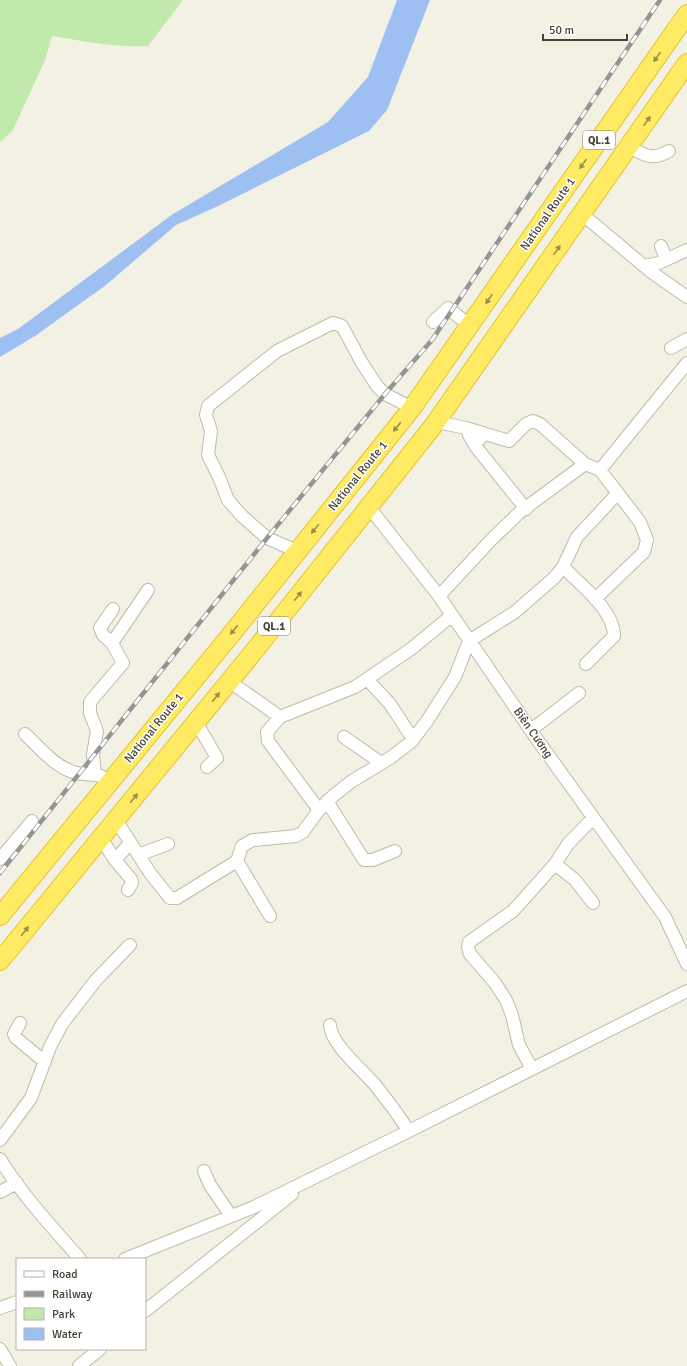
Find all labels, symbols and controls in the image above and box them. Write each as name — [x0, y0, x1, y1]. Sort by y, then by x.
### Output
scale bar — [543, 16, 627, 42]
text: 50 m — [549, 23, 574, 38]
one-way arrow — [653, 52, 661, 62]
one-way arrow — [643, 115, 651, 126]
road number: QL.1 — [583, 131, 615, 149]
one-way arrow — [579, 159, 587, 169]
street label: National Route 1 — [517, 175, 579, 253]
one-way arrow — [553, 245, 561, 256]
one-way arrow — [485, 294, 493, 304]
one-way arrow — [392, 422, 401, 433]
street label: National Route 1 — [325, 438, 391, 514]
one-way arrow — [311, 523, 320, 534]
one-way arrow — [293, 591, 302, 602]
road number: QL.1 — [258, 617, 290, 635]
one-way arrow — [230, 625, 239, 636]
street label: National Route 1 — [121, 690, 187, 766]
one-way arrow — [212, 692, 221, 703]
street label: Biên Cương — [510, 705, 556, 761]
one-way arrow — [129, 792, 138, 803]
one-way arrow — [20, 926, 29, 936]
legend — [16, 1258, 146, 1350]
text: Road — [52, 1267, 78, 1282]
text: Railway — [52, 1287, 92, 1302]
text: Park — [52, 1307, 75, 1322]
text: Water — [52, 1327, 83, 1342]

